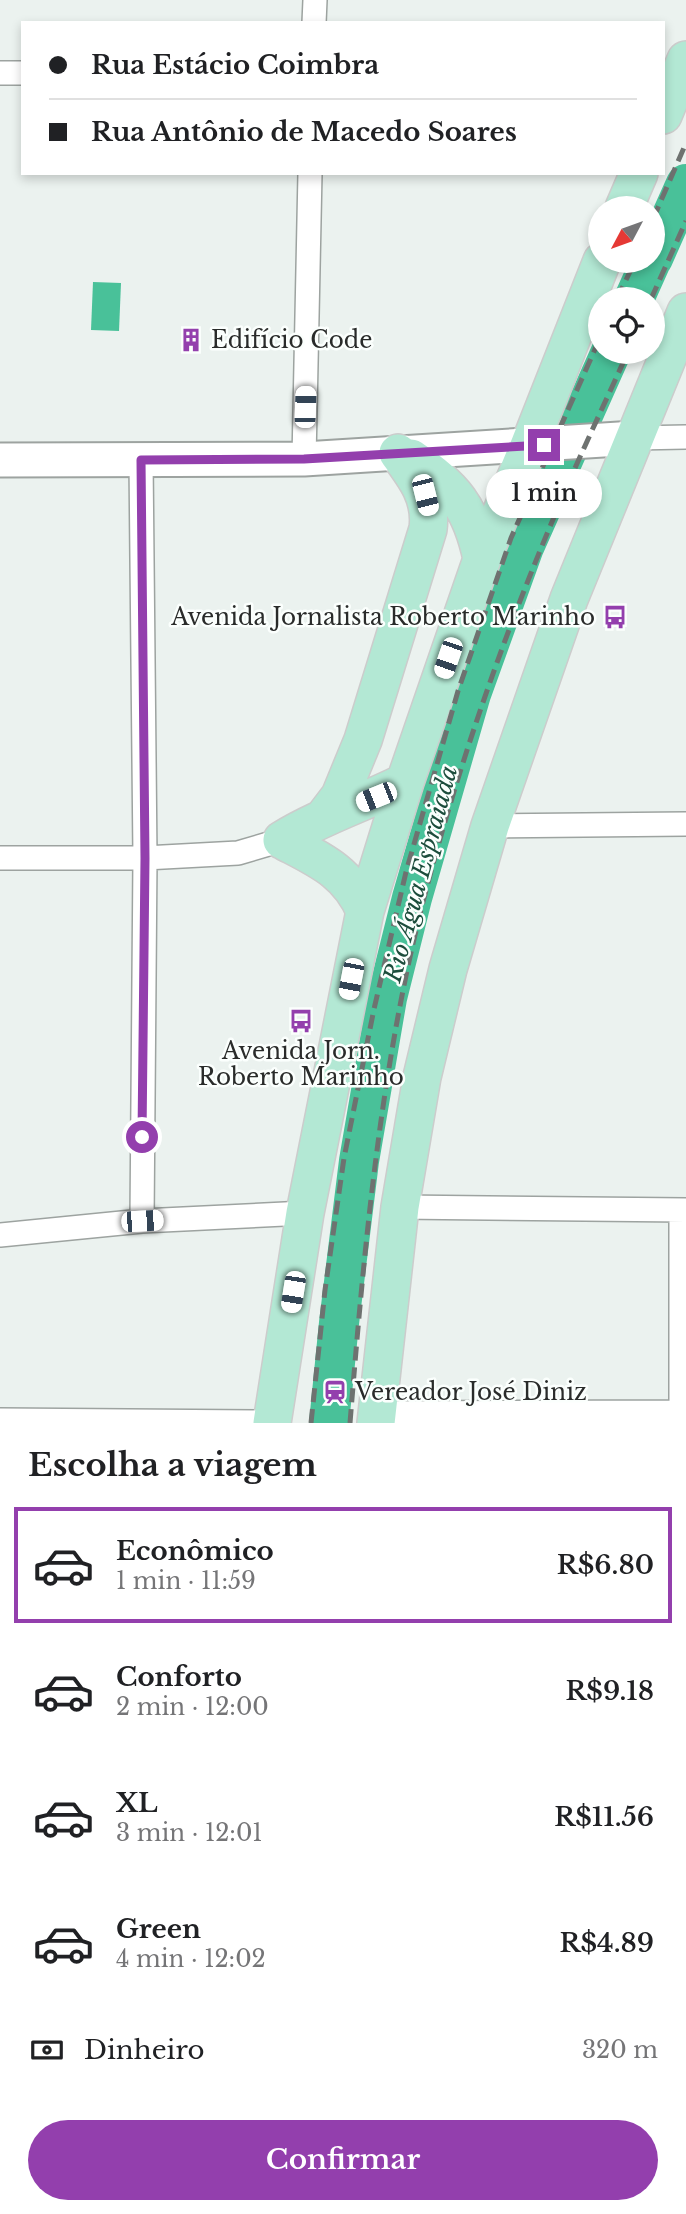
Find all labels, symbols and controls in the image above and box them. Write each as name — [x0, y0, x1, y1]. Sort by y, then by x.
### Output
text: Rua Estácio Coimbra — [91, 49, 379, 81]
text: Rua Antônio de Macedo Soares — [91, 116, 517, 148]
north arrow — [588, 196, 665, 273]
map controls — [588, 196, 665, 364]
button: locate — [588, 287, 665, 364]
building icon: Edifício Code — [177, 326, 205, 354]
place label: Edifício Code — [211, 326, 372, 354]
car — [294, 386, 317, 428]
route end — [528, 429, 560, 461]
callout: 1 min — [486, 470, 602, 518]
car — [410, 472, 441, 518]
text: 1 min — [511, 479, 577, 507]
place label: Avenida Jornalista Roberto Marinho — [170, 603, 595, 631]
bus stop icon: Avenida Jornalista Roberto Marinho — [601, 603, 629, 631]
car — [432, 635, 465, 681]
water label: Rio Água Espraiada — [377, 762, 463, 986]
car — [353, 779, 400, 815]
car — [337, 956, 366, 1002]
bus stop icon: Avenida Jorn. Roberto Marinho — [287, 1007, 315, 1035]
place label: Avenida Jorn. Roberto Marinho — [198, 1037, 404, 1091]
route start — [126, 1121, 158, 1153]
car — [121, 1209, 164, 1233]
car — [280, 1270, 307, 1314]
station icon: Vereador José Diniz — [321, 1378, 349, 1406]
place label: Vereador José Diniz — [354, 1378, 587, 1406]
text: Escolha a viagem — [28, 1445, 317, 1485]
icon: car — [32, 1534, 95, 1597]
text: Econômico — [116, 1535, 274, 1567]
text: R$6.80 — [557, 1549, 654, 1581]
text: 1 min · 11:59 — [116, 1567, 256, 1595]
icon: car — [32, 1660, 95, 1723]
text: Conforto — [116, 1661, 242, 1693]
text: R$9.18 — [565, 1675, 654, 1707]
text: 2 min · 12:00 — [116, 1693, 269, 1721]
icon: car — [32, 1786, 95, 1849]
text: XL — [116, 1787, 158, 1819]
text: R$11.56 — [554, 1801, 654, 1833]
text: 3 min · 12:01 — [116, 1819, 263, 1847]
icon: car — [32, 1912, 95, 1975]
text: Green — [116, 1913, 201, 1945]
text: R$4.89 — [560, 1927, 654, 1959]
text: 4 min · 12:02 — [116, 1945, 266, 1973]
icon: cash — [28, 2031, 66, 2069]
text: Dinheiro — [84, 2034, 205, 2066]
text: 320 m — [582, 2036, 658, 2064]
button: Confirmar — [28, 2120, 658, 2200]

